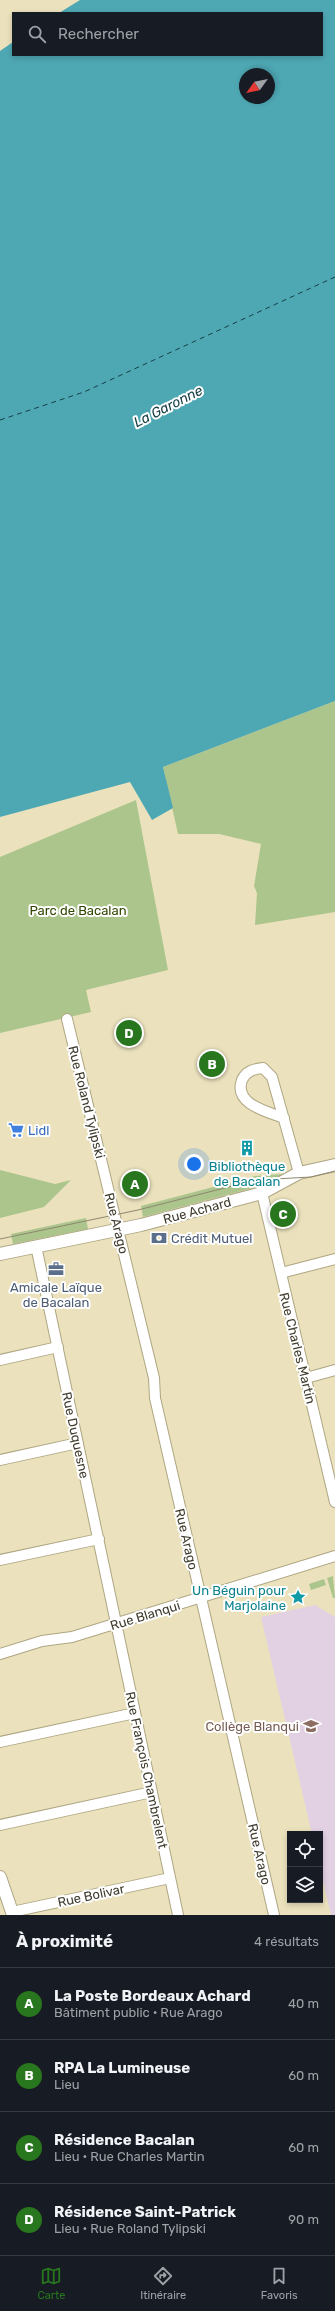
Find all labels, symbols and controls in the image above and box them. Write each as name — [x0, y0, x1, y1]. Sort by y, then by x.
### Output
search box — [12, 12, 323, 56]
icon: search — [26, 23, 48, 45]
text: Rechercher — [58, 25, 139, 43]
north arrow — [239, 68, 275, 104]
water label: La Garonne — [131, 382, 206, 431]
park label: Parc de Bacalan — [29, 903, 127, 918]
pin: D — [116, 1018, 142, 1048]
street label: Rue Roland Tylipski — [65, 1044, 108, 1160]
pin: B — [199, 1049, 225, 1079]
supermarket icon: Lidl — [7, 1121, 25, 1139]
place label: Lidl — [28, 1123, 49, 1138]
building icon: Bibliothèque de Bacalan — [238, 1139, 256, 1157]
your location — [184, 1154, 204, 1174]
place label: Bibliothèque de Bacalan — [209, 1159, 285, 1189]
pin: A — [122, 1169, 148, 1199]
street label: Rue Arago — [101, 1191, 131, 1255]
street label: Rue Achard — [161, 1194, 233, 1227]
pin: C — [270, 1199, 296, 1229]
bank icon: Crédit Mutuel — [150, 1229, 168, 1247]
place label: Crédit Mutuel — [171, 1231, 252, 1246]
office icon: Amicale Laïque de Bacalan — [47, 1260, 65, 1278]
place label: Amicale Laïque de Bacalan — [10, 1280, 102, 1310]
street label: Rue Charles Martin — [276, 1291, 319, 1405]
street label: Rue Duquesne — [59, 1390, 92, 1480]
street label: Rue Arago — [171, 1507, 201, 1571]
place label: Un Béguin pour Marjolaine — [192, 1583, 286, 1613]
place icon: Un Béguin pour Marjolaine — [289, 1588, 307, 1606]
street label: Rue Blanqui — [108, 1598, 182, 1633]
street label: Rue François Chambrelent — [123, 1690, 170, 1850]
school or university icon: Collège Blanqui — [302, 1717, 320, 1735]
place label: Collège Blanqui — [205, 1719, 299, 1735]
street label: Rue Arago — [244, 1822, 274, 1886]
map controls — [287, 1831, 323, 1903]
button: locate — [287, 1831, 323, 1867]
button: layers — [287, 1867, 323, 1903]
street label: Rue Bolivar — [56, 1881, 126, 1910]
text: À proximité — [16, 1931, 113, 1951]
text: 4 résultats — [254, 1934, 319, 1949]
text: La Poste Bordeaux Achard — [54, 1987, 251, 2005]
text: A — [24, 1996, 34, 2011]
text: 40 m — [288, 1996, 319, 2011]
text: Bâtiment public · Rue Arago — [54, 2005, 223, 2020]
text: RPA La Lumineuse — [54, 2059, 190, 2077]
text: B — [24, 2068, 34, 2083]
text: 60 m — [288, 2068, 319, 2083]
text: Lieu — [54, 2077, 80, 2092]
text: Résidence Bacalan — [54, 2131, 195, 2149]
text: C — [24, 2140, 34, 2155]
text: 60 m — [288, 2140, 319, 2155]
text: Lieu · Rue Charles Martin — [54, 2149, 205, 2164]
text: Résidence Saint-Patrick — [54, 2203, 236, 2221]
text: D — [24, 2212, 34, 2227]
text: 90 m — [288, 2212, 319, 2227]
text: Lieu · Rue Roland Tylipski — [54, 2221, 206, 2236]
tab: Carte — [37, 2265, 65, 2302]
tab: Itinéraire — [140, 2265, 186, 2302]
tab: Favoris — [261, 2265, 298, 2302]

